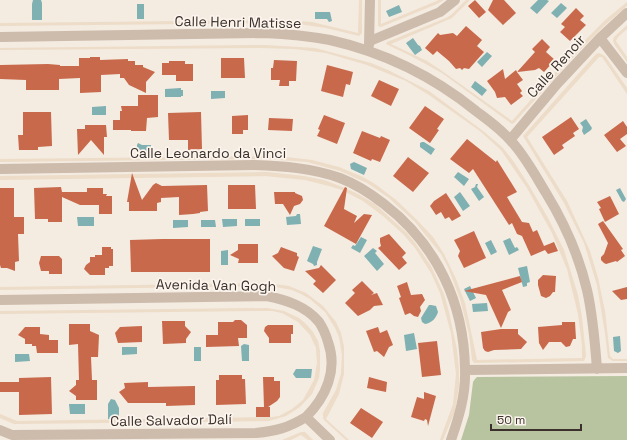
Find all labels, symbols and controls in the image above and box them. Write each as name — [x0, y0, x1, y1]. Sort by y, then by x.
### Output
street label: Calle Henri Matisse — [174, 12, 302, 32]
street label: Calle Renoir — [523, 31, 589, 101]
street label: Calle Leonardo da Vinci — [130, 144, 286, 162]
street label: Avenida Van Gogh — [156, 275, 276, 295]
scale bar — [491, 406, 581, 432]
street label: Calle Salvador Dalí — [110, 410, 233, 430]
text: 50 m — [497, 412, 525, 428]

